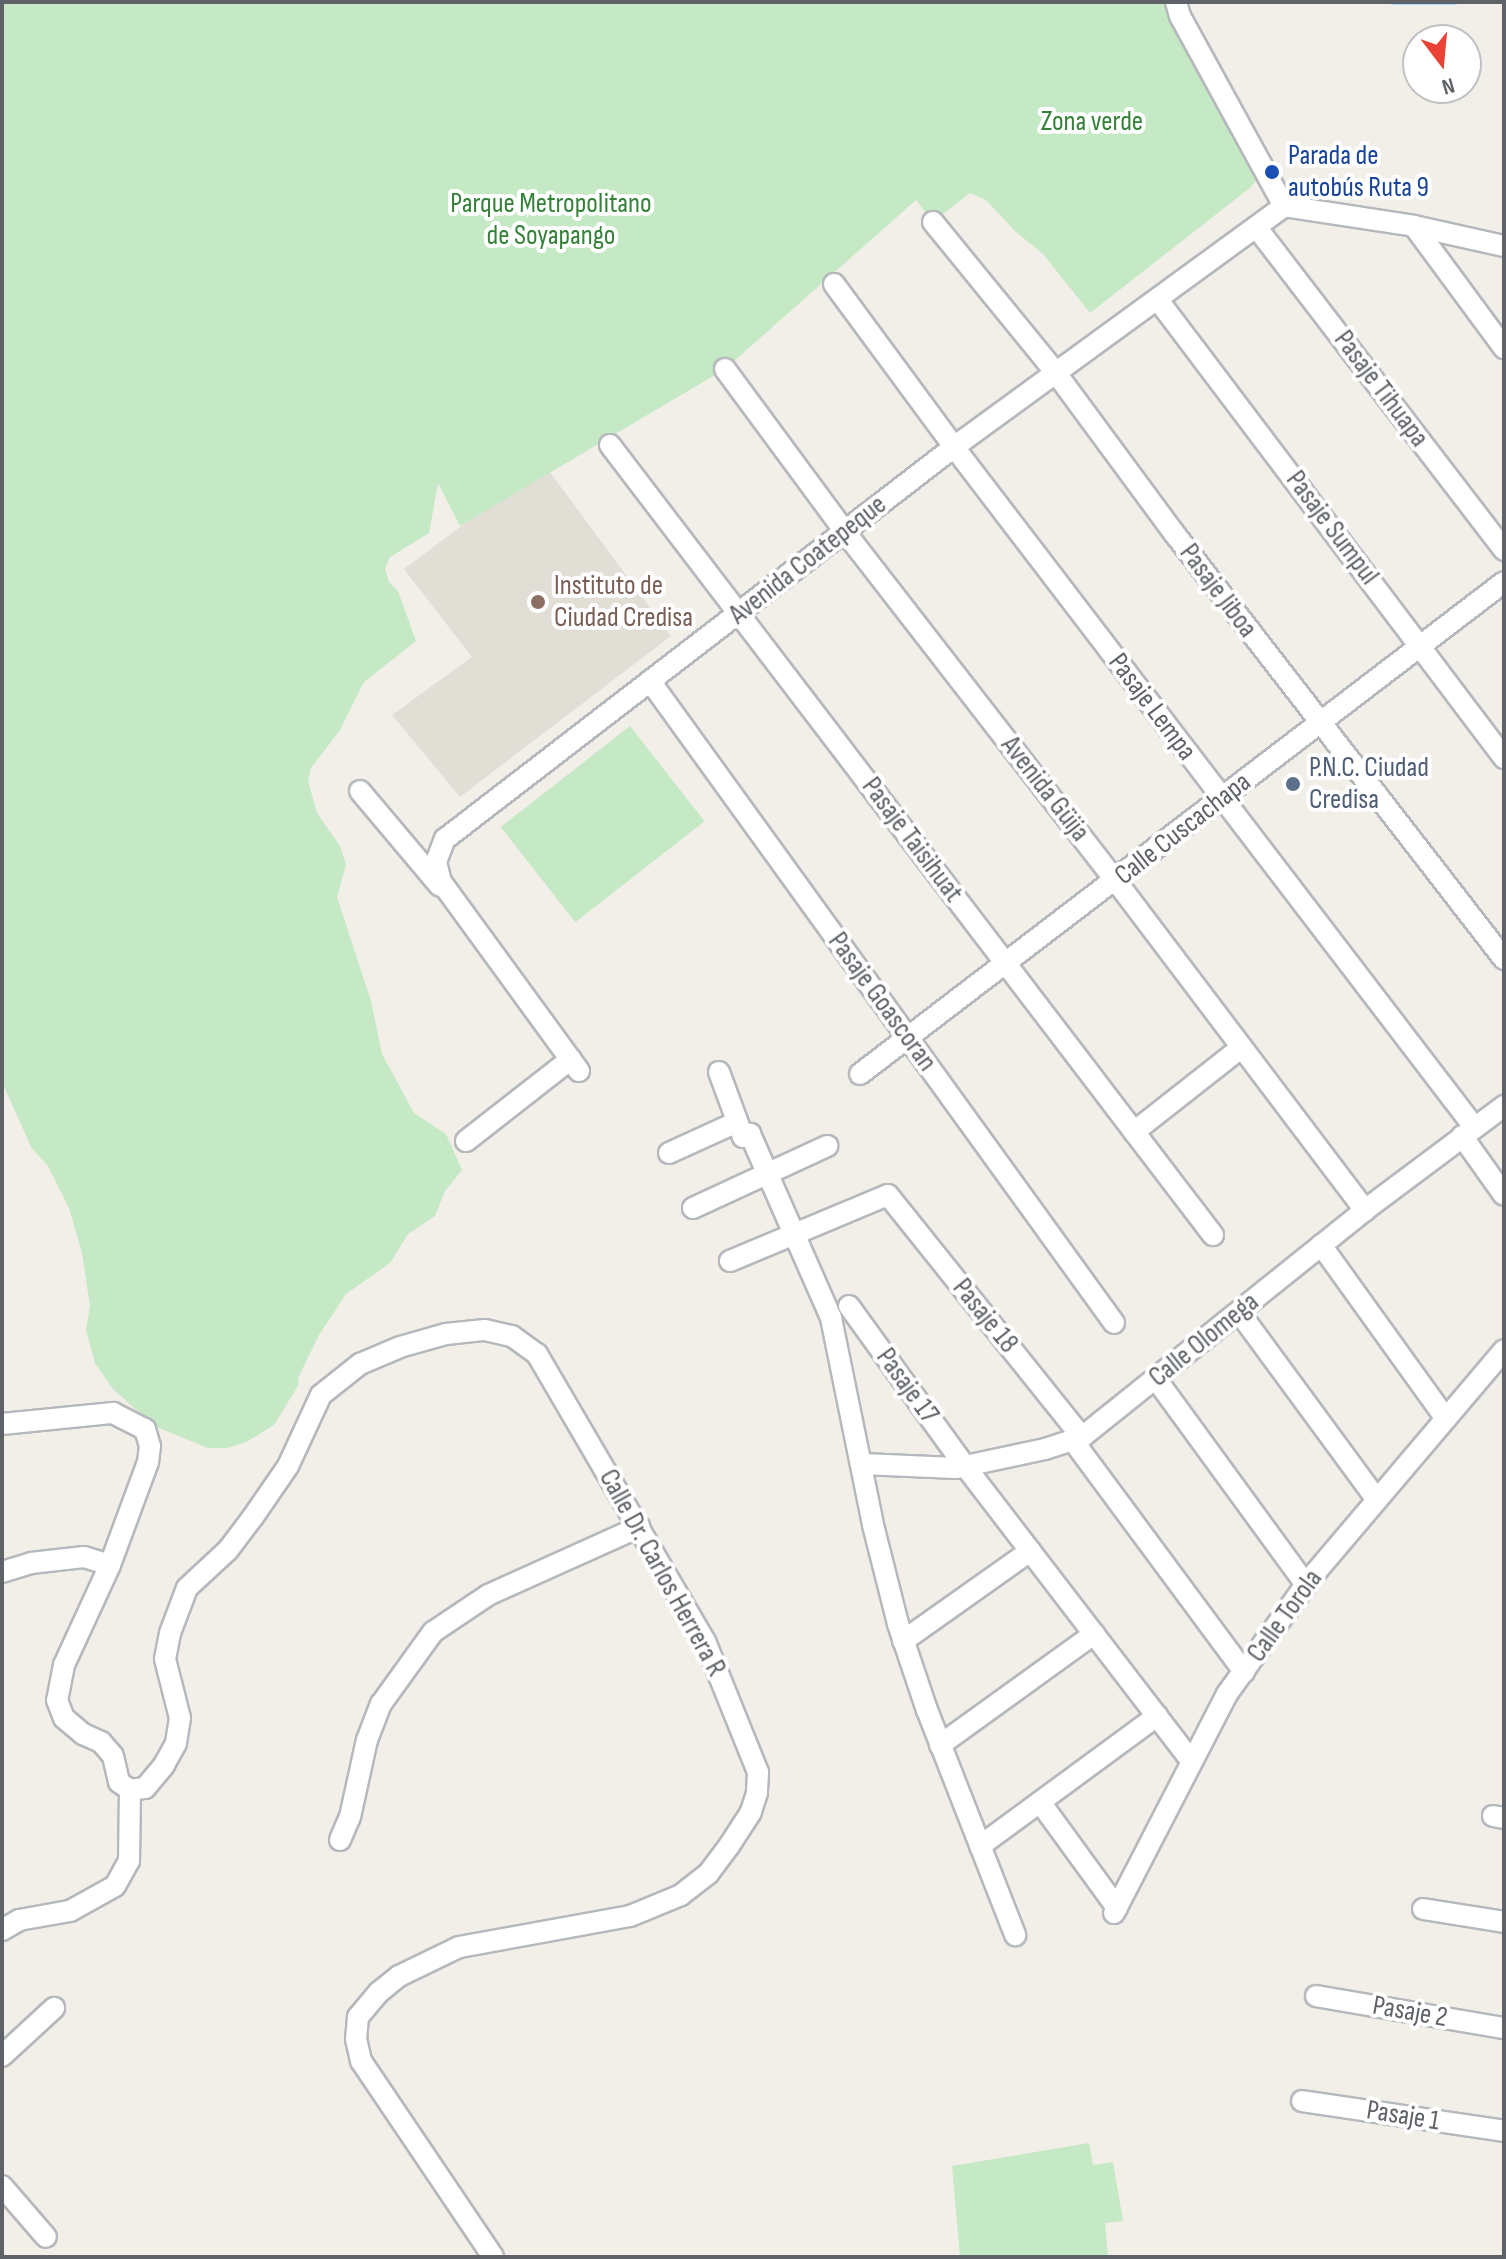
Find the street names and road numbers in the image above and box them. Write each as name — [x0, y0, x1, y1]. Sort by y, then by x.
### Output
street label: Pasaje Tihuapa — [1326, 324, 1436, 454]
street label: Pasaje Sumpul — [1278, 464, 1386, 592]
street label: Avenida Coatepeque — [723, 488, 893, 632]
street label: Pasaje Jiboa — [1172, 538, 1264, 644]
street label: Pasaje Lempa — [1101, 647, 1203, 767]
street label: Avenida Güija — [993, 730, 1097, 848]
street label: Calle Cuscachapa — [1108, 766, 1258, 892]
street label: Pasaje Taisihuat — [854, 771, 970, 909]
street label: Pasaje Goascoran — [820, 926, 944, 1078]
street label: Pasaje 18 — [945, 1272, 1025, 1360]
street label: Calle Olomega — [1142, 1286, 1266, 1394]
street label: Pasaje 17 — [869, 1342, 945, 1430]
street label: Calle Dr. Carlos Herrera R — [591, 1464, 733, 1682]
street label: Calle Torola — [1240, 1563, 1330, 1669]
street label: Pasaje 2 — [1370, 1989, 1450, 2035]
street label: Pasaje 1 — [1364, 2094, 1442, 2138]

